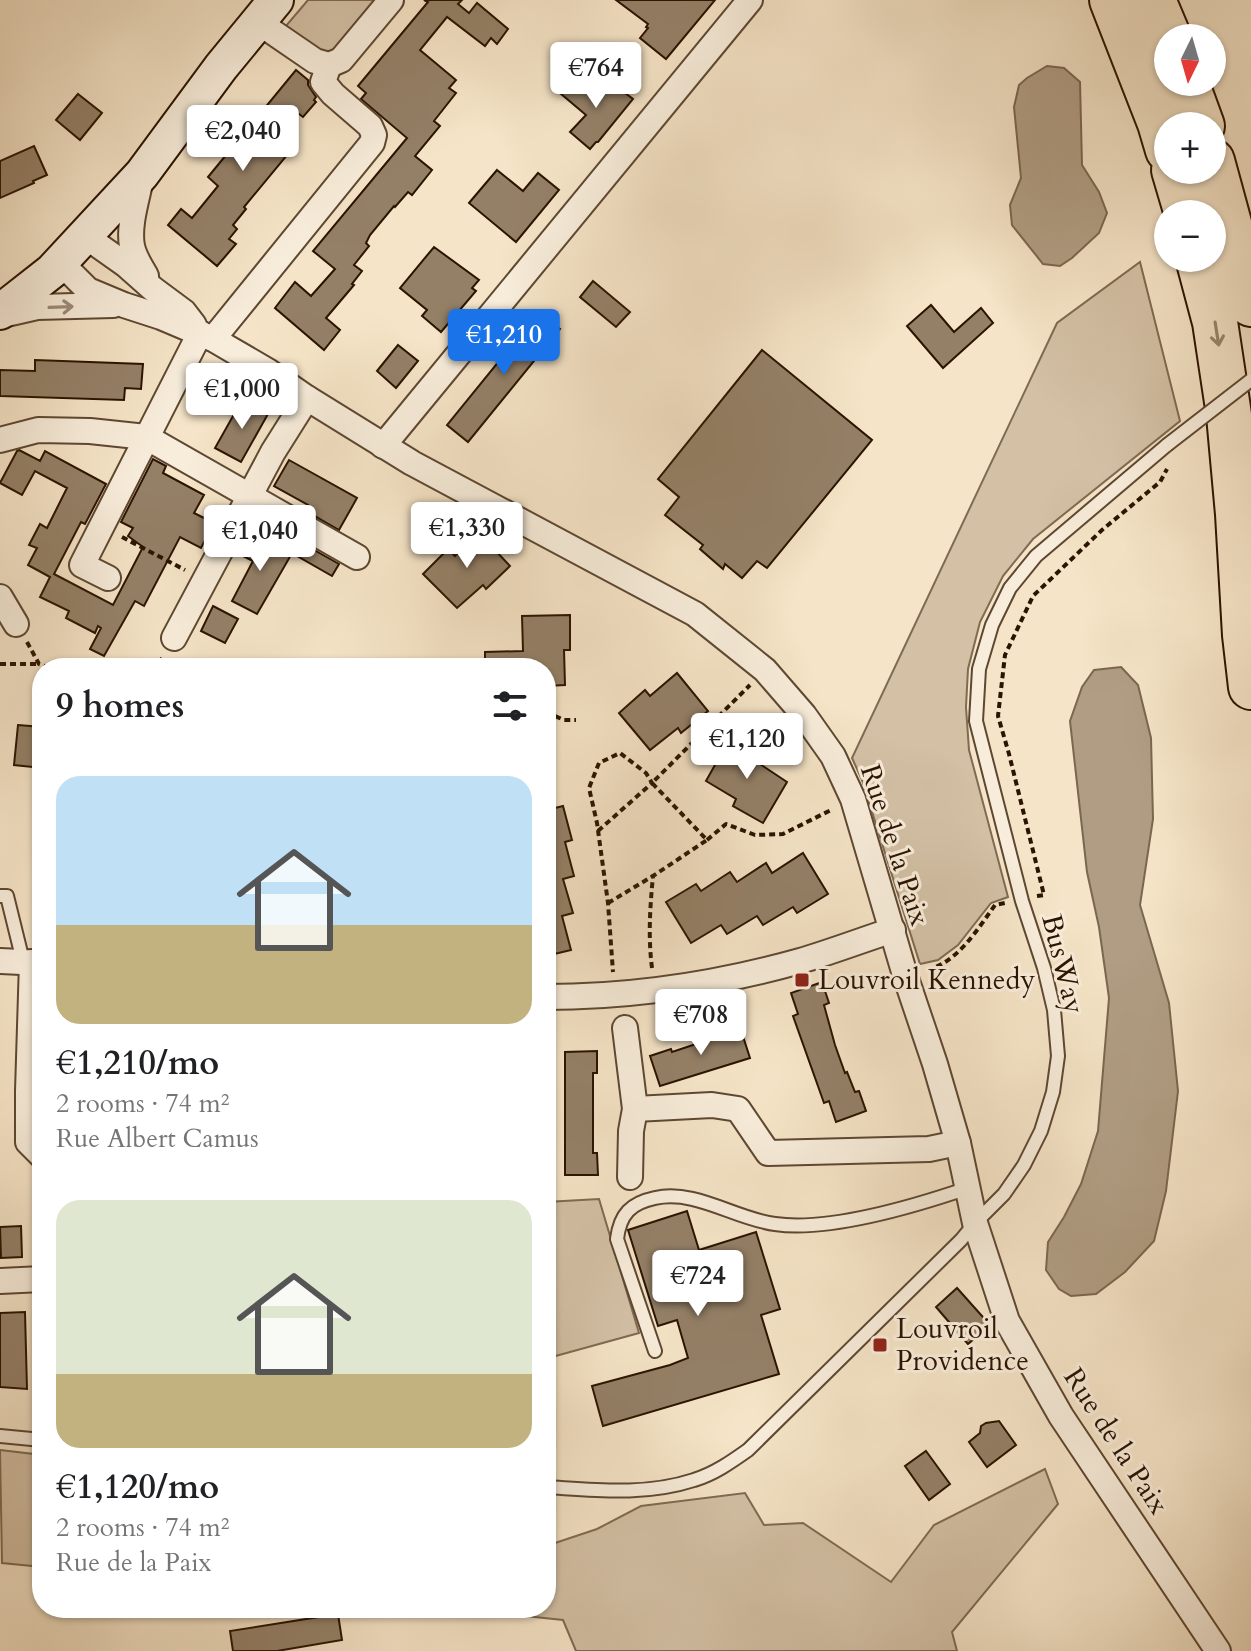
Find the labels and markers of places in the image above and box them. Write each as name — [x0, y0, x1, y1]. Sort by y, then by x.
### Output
pin: €764 — [549, 42, 643, 110]
pin: €2,040 — [178, 105, 308, 173]
pin: €1,210 — [439, 309, 569, 377]
pin: €1,000 — [177, 363, 307, 431]
pin: €1,330 — [402, 502, 532, 570]
pin: €1,040 — [195, 505, 325, 573]
pin: €1,120 — [682, 713, 812, 781]
place label: Louvroil Kennedy — [818, 961, 1035, 999]
marker: Louvroil Kennedy — [793, 971, 811, 989]
pin: €708 — [654, 989, 748, 1057]
pin: €724 — [651, 1250, 745, 1318]
place label: Louvroil Providence — [896, 1310, 1029, 1380]
marker: Louvroil Providence — [871, 1336, 889, 1354]

